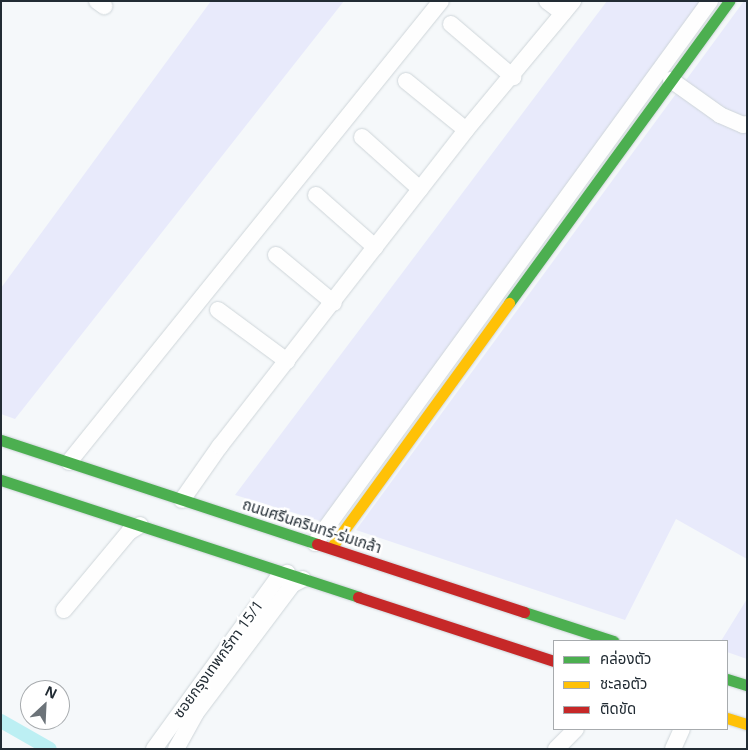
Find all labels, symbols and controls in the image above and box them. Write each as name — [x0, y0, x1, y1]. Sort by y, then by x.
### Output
street label: ถนนศรีนครินทร์-ร่มเกล้า — [240, 495, 384, 557]
street label: ซอยกรุงเทพกรีฑา 15/1 — [169, 597, 267, 721]
legend — [553, 640, 728, 730]
text: คล่องตัว — [600, 648, 651, 668]
text: ชะลอตัว — [600, 673, 647, 693]
north arrow — [20, 680, 70, 730]
text: N — [42, 681, 60, 703]
text: ติดขัด — [600, 698, 636, 718]

